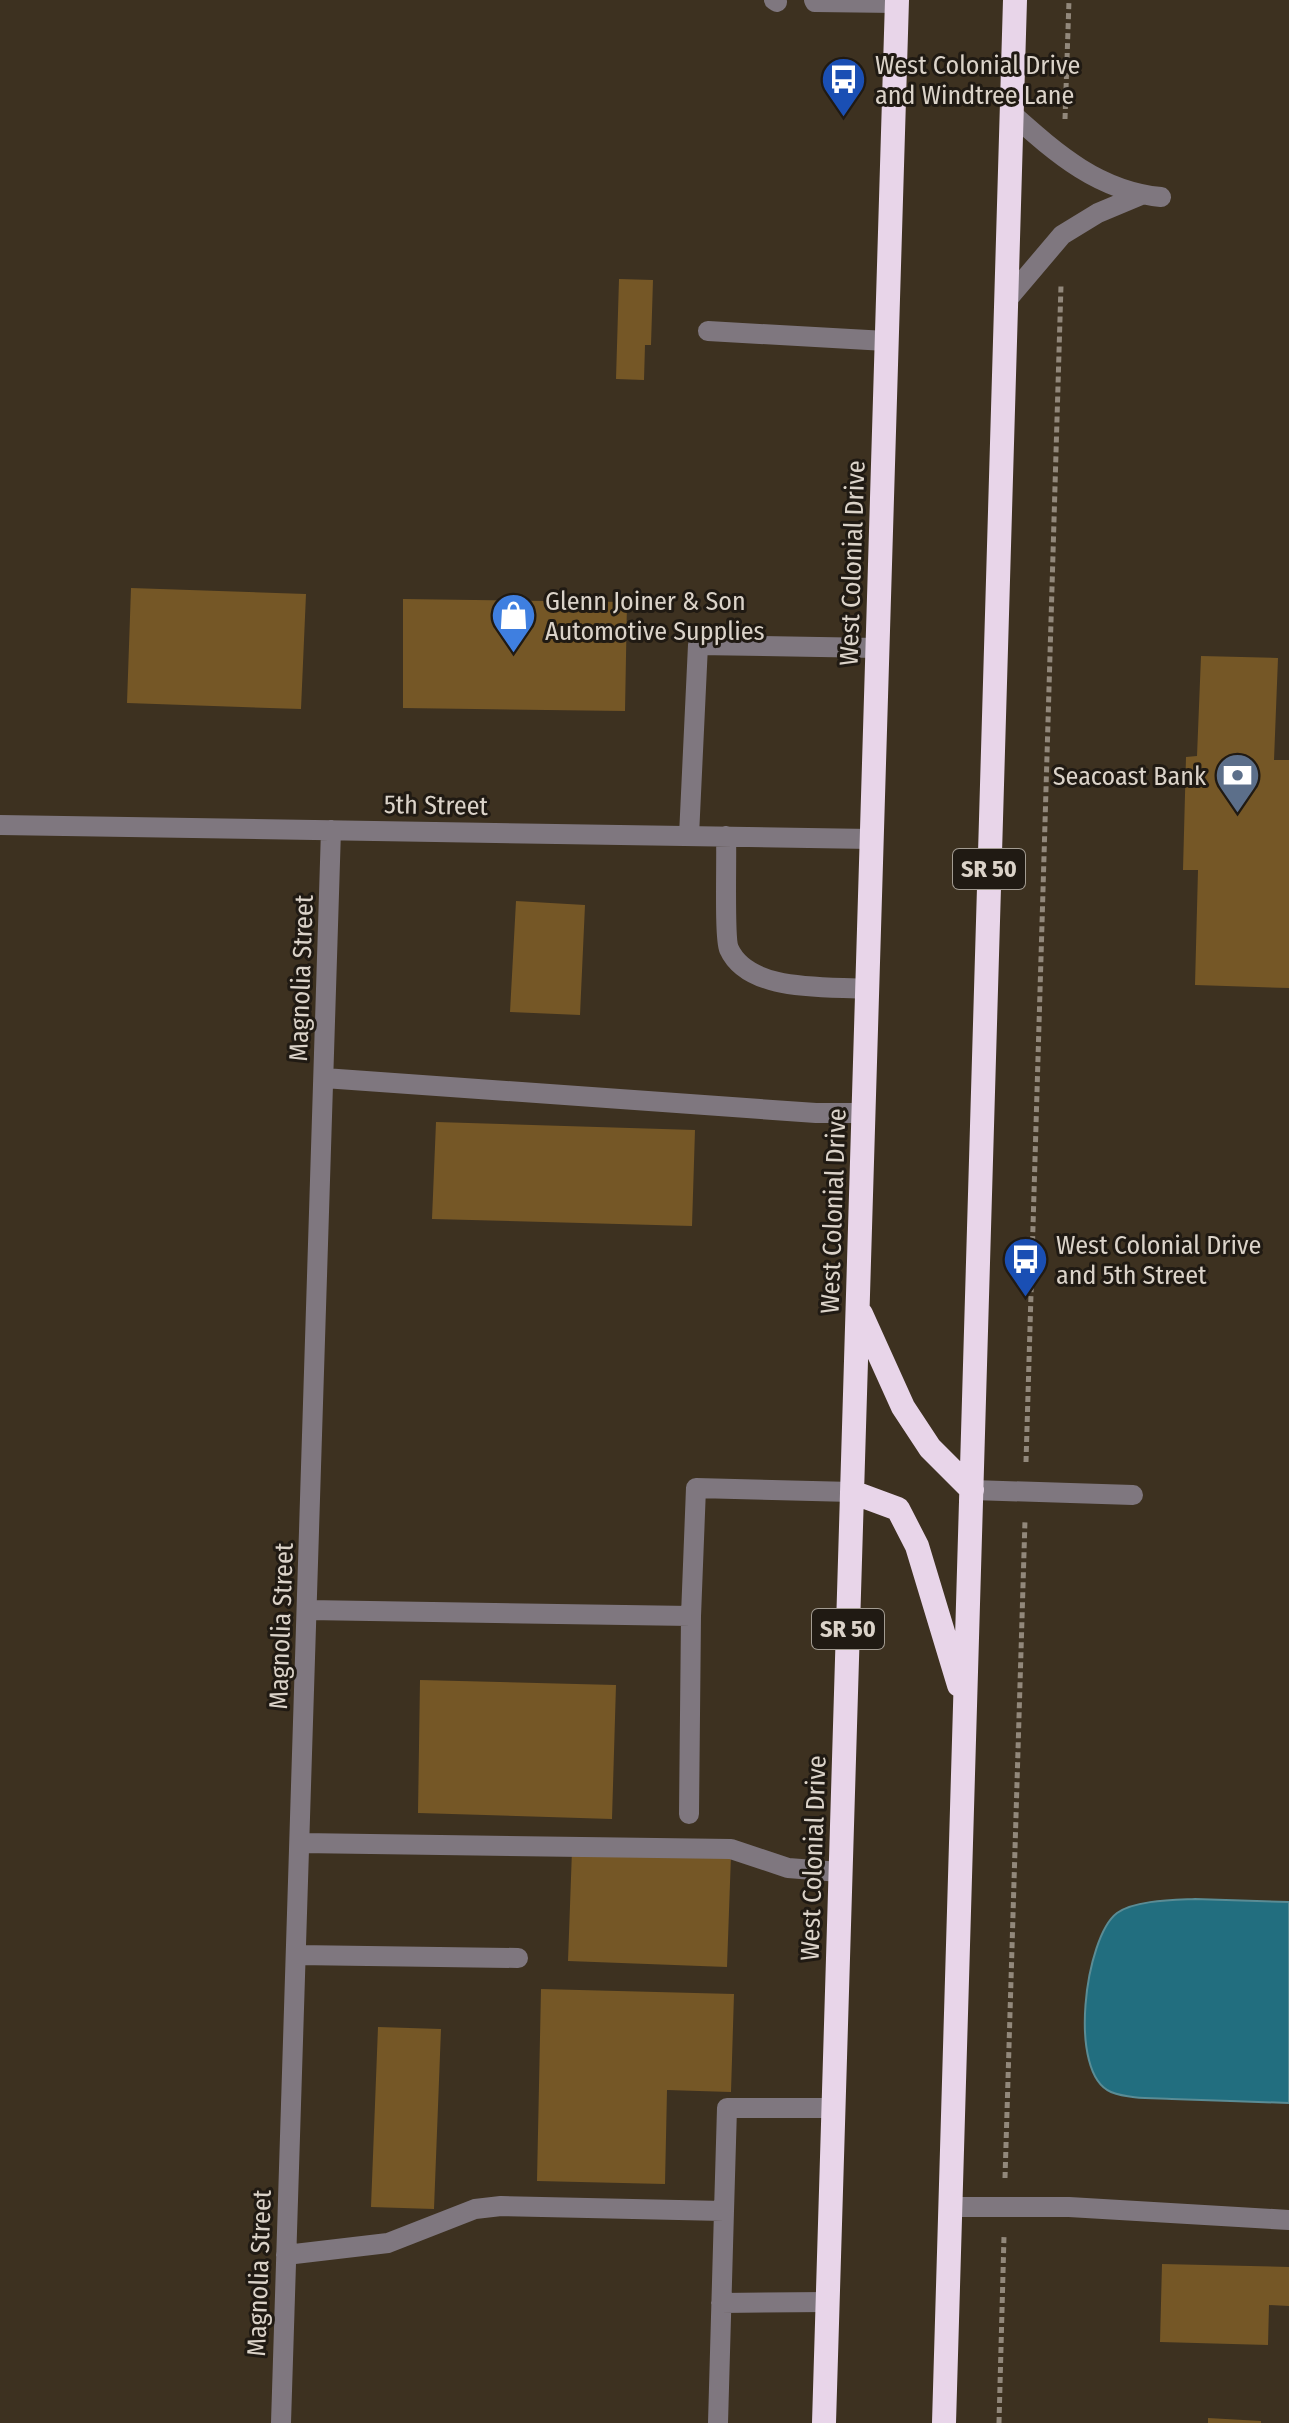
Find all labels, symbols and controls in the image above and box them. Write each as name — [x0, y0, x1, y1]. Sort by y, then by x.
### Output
place label: West Colonial Drive and Windtree Lane — [875, 50, 1080, 111]
bus stop icon: West Colonial Drive and Windtree Lane — [820, 56, 868, 119]
street label: West Colonial Drive — [833, 460, 872, 666]
place label: Glenn Joiner & Son Automotive Supplies — [545, 586, 765, 647]
shop icon: Glenn Joiner & Son Automotive Supplies — [490, 592, 538, 655]
bank icon: Seacoast Bank — [1213, 752, 1261, 815]
place label: Seacoast Bank — [1053, 761, 1207, 792]
street label: 5th Street — [384, 789, 489, 822]
road number: SR 50 — [953, 849, 1025, 889]
street label: Magnolia Street — [283, 894, 320, 1062]
street label: West Colonial Drive — [814, 1108, 853, 1314]
place label: West Colonial Drive and 5th Street — [1056, 1230, 1261, 1291]
bus stop icon: West Colonial Drive and 5th Street — [1001, 1236, 1049, 1299]
street label: Magnolia Street — [263, 1542, 300, 1710]
road number: SR 50 — [812, 1609, 884, 1649]
street label: West Colonial Drive — [794, 1755, 833, 1961]
street label: Magnolia Street — [241, 2189, 278, 2357]

